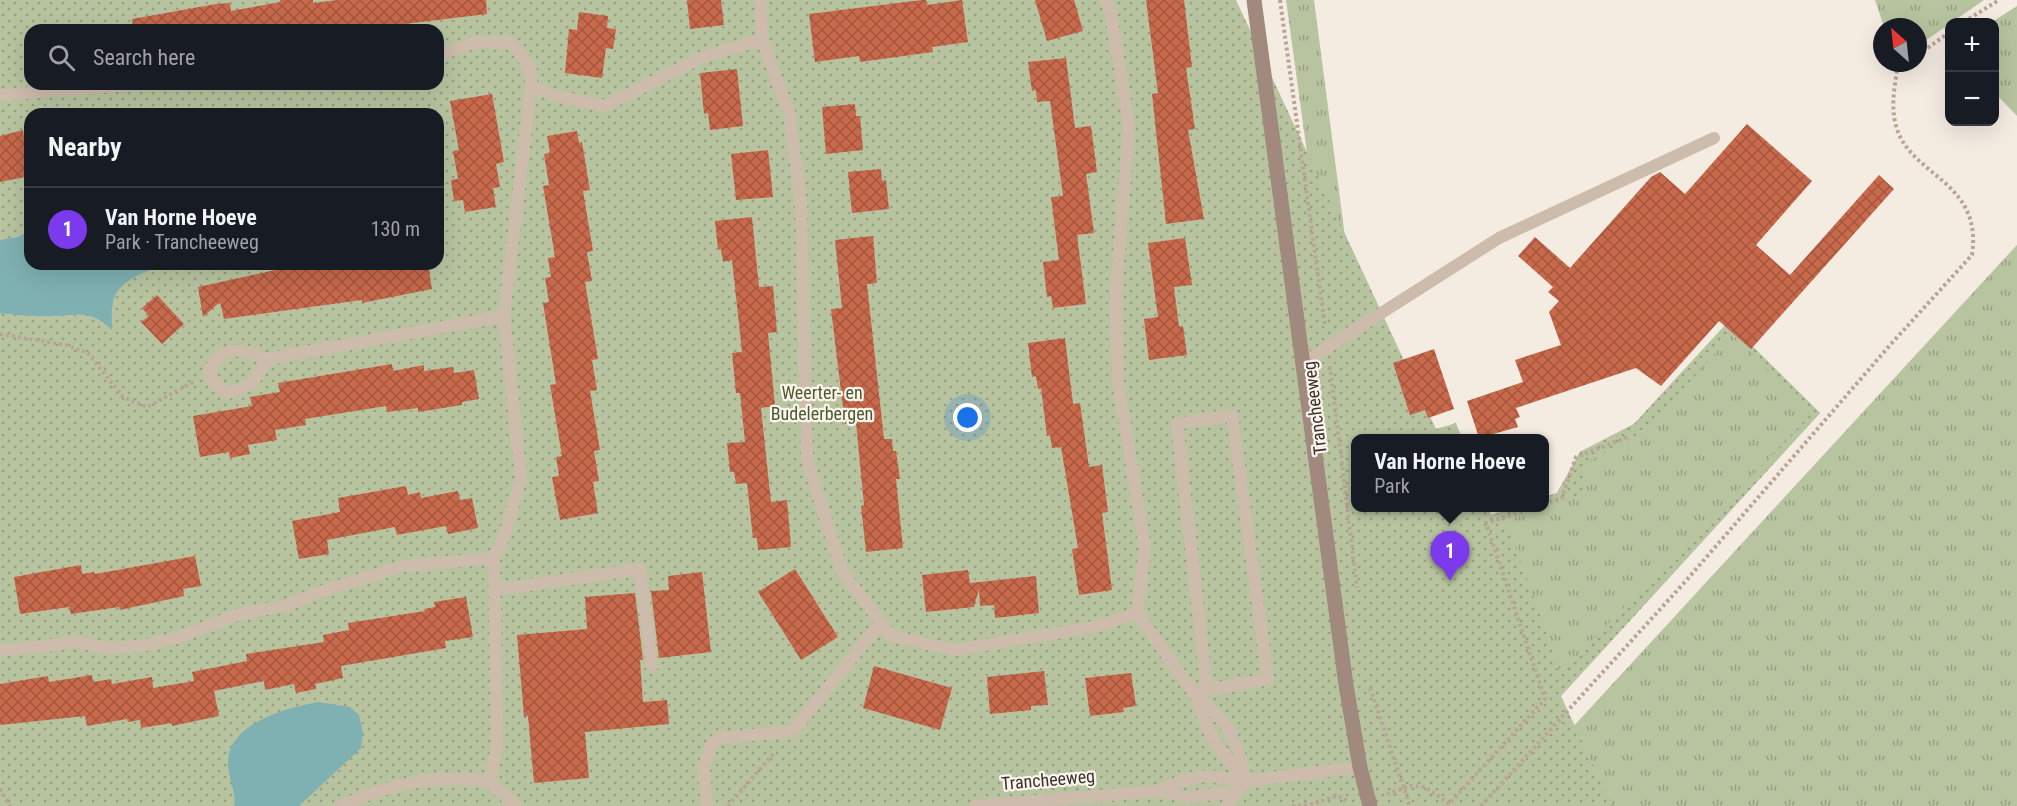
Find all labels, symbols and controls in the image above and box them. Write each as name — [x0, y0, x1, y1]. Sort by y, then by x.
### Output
north arrow — [1873, 18, 1927, 72]
map controls — [1945, 18, 1999, 126]
button: + — [1945, 18, 1999, 72]
search box — [24, 24, 444, 90]
icon: search — [45, 41, 78, 74]
text: Search here — [93, 45, 195, 70]
button: − — [1945, 72, 1999, 126]
text: Nearby — [48, 132, 122, 162]
text: Van Horne Hoeve — [105, 205, 257, 230]
text: 1 — [62, 217, 73, 241]
text: 130 m — [371, 217, 420, 241]
text: Park · Trancheeweg — [105, 230, 259, 254]
street label: Trancheeweg — [1298, 360, 1331, 456]
park label: Weerter- en Budelerbergen — [771, 382, 873, 424]
your location — [953, 403, 982, 432]
popup — [1351, 434, 1549, 512]
text: Van Horne Hoeve — [1374, 449, 1526, 474]
text: Park — [1374, 474, 1410, 498]
pin: 1 — [1430, 532, 1470, 581]
street label: Trancheeweg — [1000, 765, 1096, 794]

